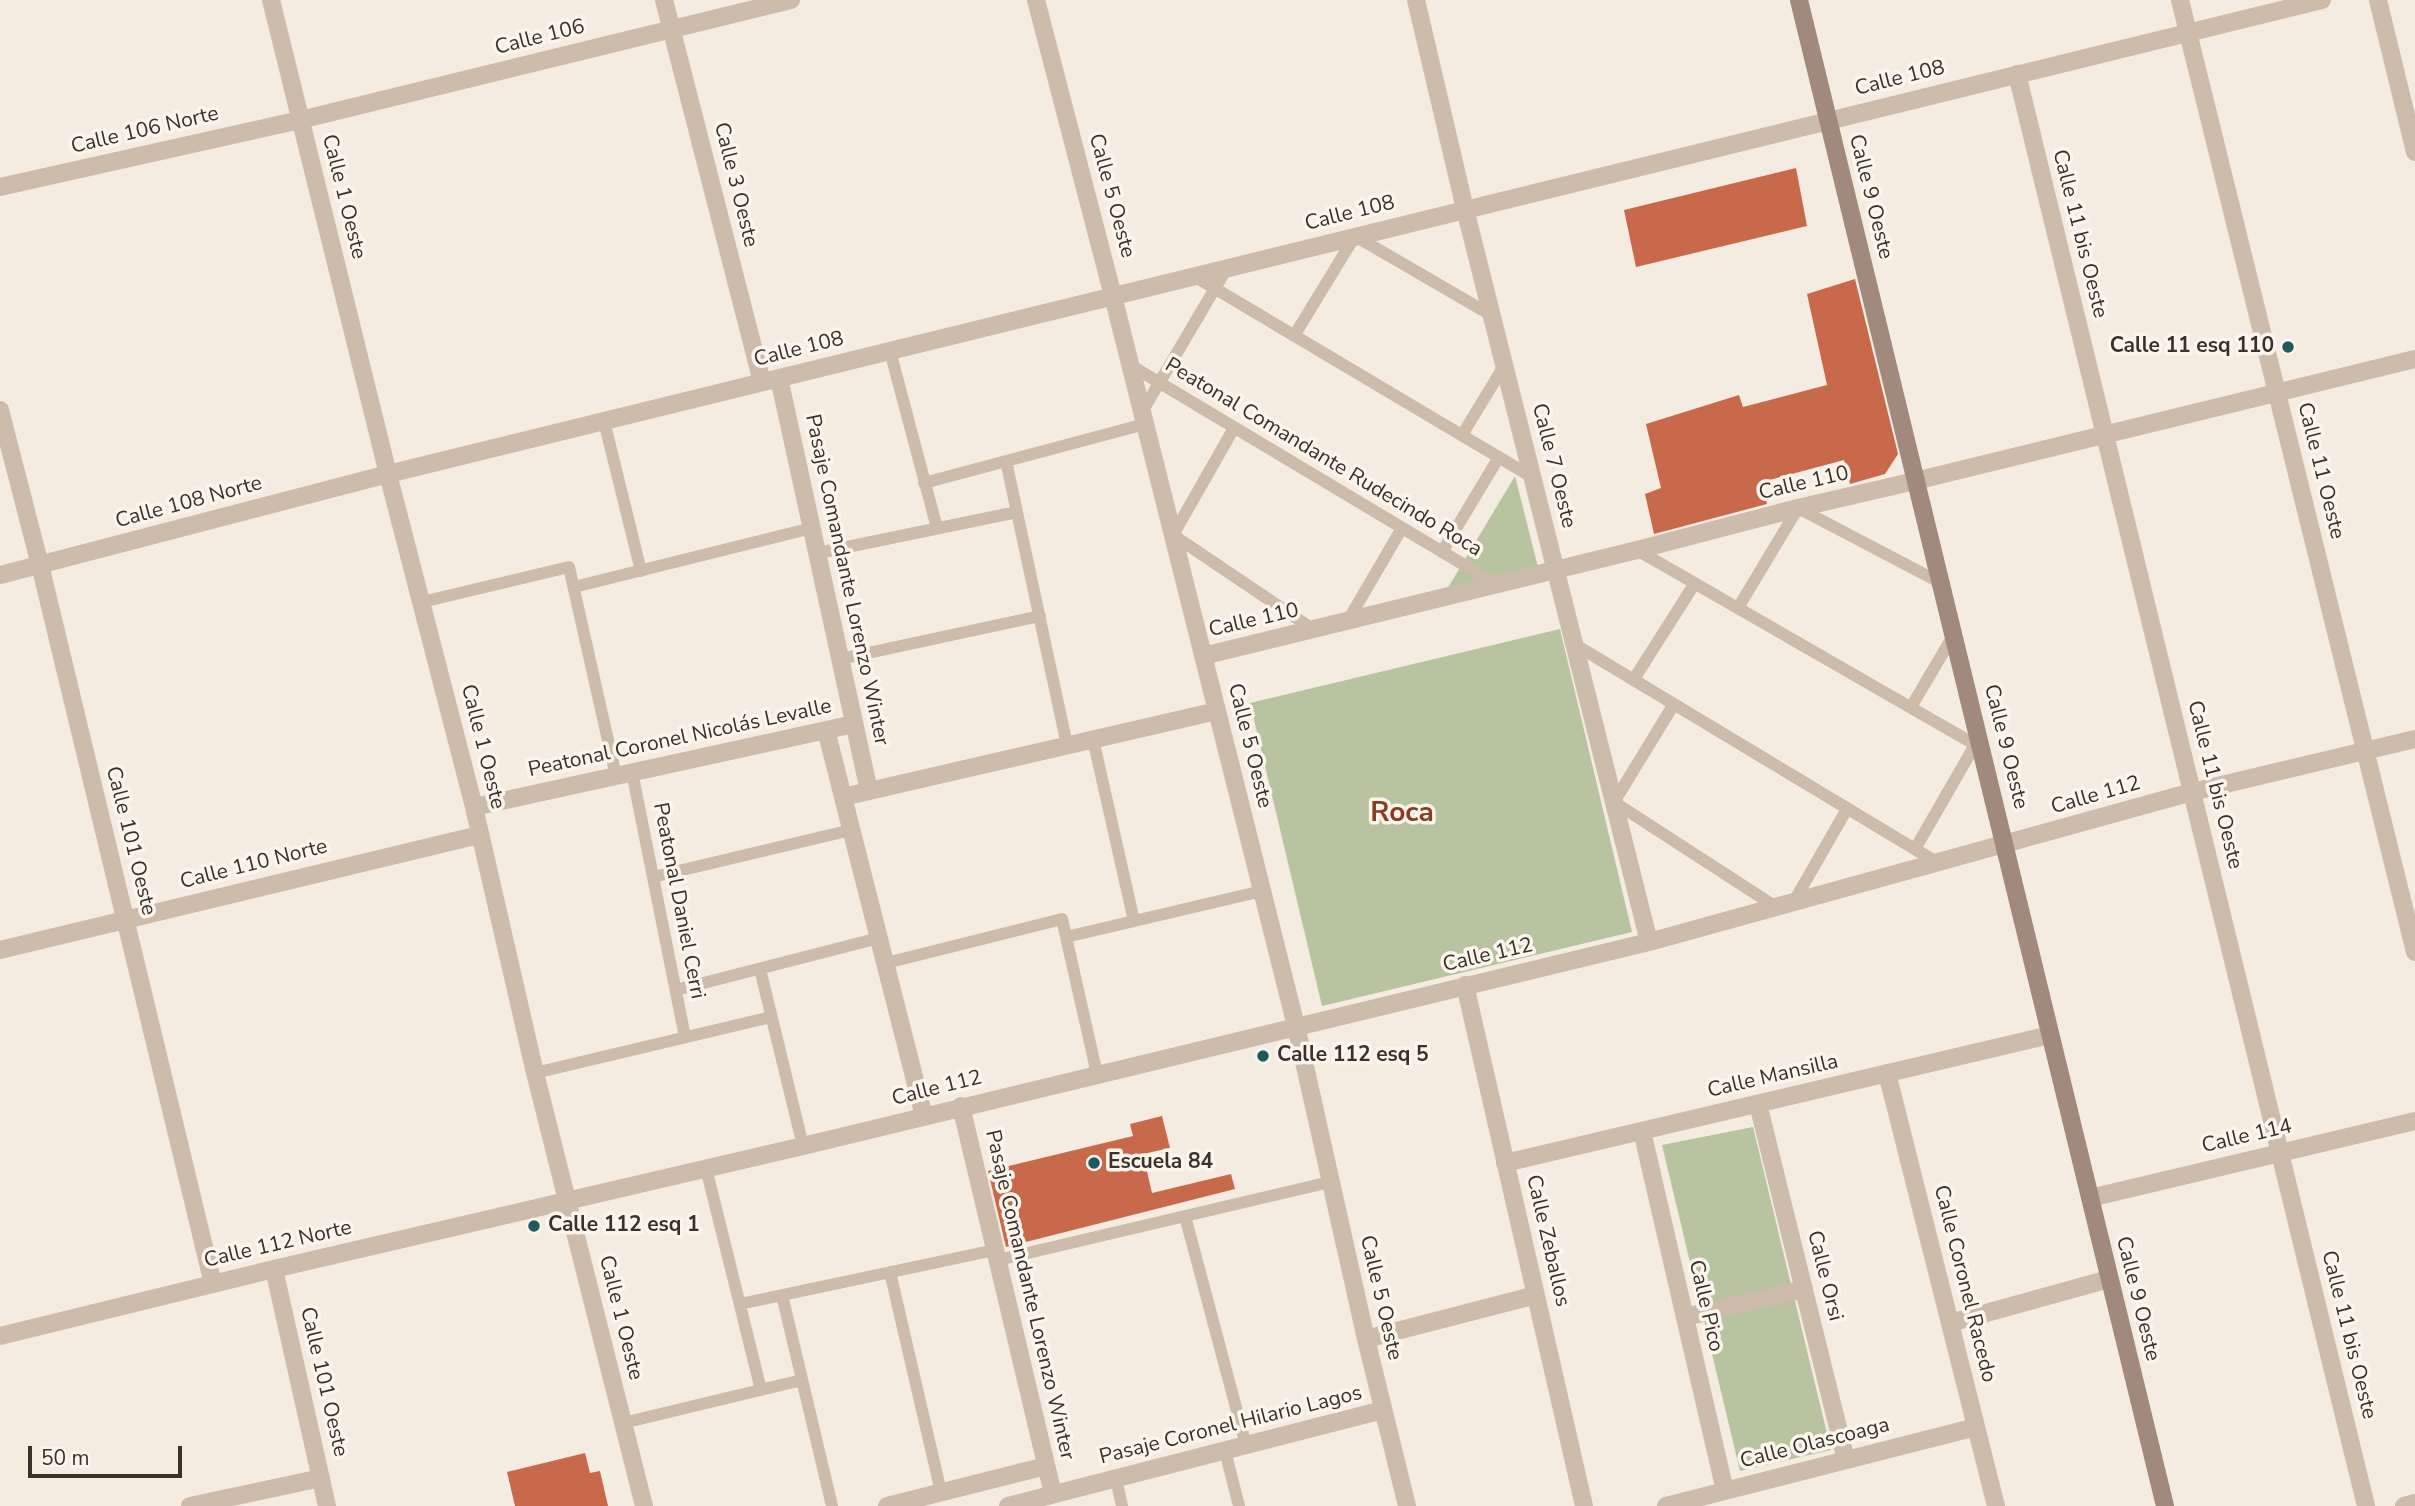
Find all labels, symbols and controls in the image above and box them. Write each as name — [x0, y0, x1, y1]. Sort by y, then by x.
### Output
street label: Calle 106 — [493, 15, 587, 61]
street label: Calle 108 — [1853, 56, 1947, 102]
street label: Calle 106 Norte — [69, 102, 221, 160]
street label: Calle 3 Oeste — [707, 120, 763, 250]
street label: Calle 5 Oeste — [1082, 131, 1140, 261]
street label: Calle 1 Oeste — [315, 132, 371, 262]
street label: Calle 9 Oeste — [1842, 132, 1898, 262]
street label: Calle 11 bis Oeste — [2046, 147, 2112, 321]
street label: Calle 108 — [1303, 191, 1397, 237]
street label: Calle 108 — [752, 327, 846, 373]
place label: Calle 11 esq 110 — [2110, 334, 2274, 360]
marker: Calle 11 esq 110 — [2280, 339, 2296, 355]
street label: Peatonal Comandante Rudecindo Roca — [1160, 353, 1486, 563]
street label: Calle 11 Oeste — [2291, 400, 2349, 542]
street label: Calle 7 Oeste — [1525, 401, 1581, 531]
street label: Pasaje Comandante Lorenzo Winter — [799, 412, 893, 748]
street label: Calle 110 — [1757, 461, 1851, 507]
street label: Calle 108 Norte — [113, 471, 265, 535]
street label: Calle 110 — [1207, 598, 1301, 644]
street label: Calle 5 Oeste — [1221, 681, 1277, 811]
street label: Calle 1 Oeste — [454, 682, 510, 812]
street label: Calle 9 Oeste — [1977, 682, 2033, 812]
street label: Peatonal Coronel Nicolás Levalle — [526, 694, 834, 784]
street label: Calle 11 bis Oeste — [2181, 698, 2247, 872]
street label: Calle 101 Oeste — [99, 764, 161, 918]
street label: Calle 112 — [2048, 771, 2144, 821]
district label: Roca — [1370, 797, 1434, 831]
street label: Peatonal Daniel Cerri — [647, 801, 709, 1001]
street label: Calle 110 Norte — [178, 835, 330, 895]
street label: Calle 112 — [1441, 933, 1535, 979]
place label: Calle 112 esq 5 — [1277, 1043, 1429, 1069]
marker: Calle 112 esq 5 — [1255, 1048, 1271, 1064]
street label: Calle Mansilla — [1705, 1050, 1841, 1104]
street label: Calle 112 — [890, 1066, 984, 1112]
street label: Calle 114 — [2200, 1114, 2294, 1160]
street label: Pasaje Comandante Lorenzo Winter — [979, 1128, 1079, 1462]
place label: Escuela 84 — [1108, 1150, 1213, 1176]
marker: Escuela 84 — [1086, 1155, 1102, 1171]
street label: Calle Zeballos — [1520, 1173, 1574, 1309]
street label: Calle Coronel Racedo — [1927, 1183, 2001, 1385]
place label: Calle 112 esq 1 — [548, 1213, 700, 1239]
street label: Calle 112 Norte — [202, 1216, 354, 1274]
marker: Calle 112 esq 1 — [526, 1218, 542, 1234]
street label: Calle Orsi — [1801, 1228, 1847, 1324]
street label: Calle 5 Oeste — [1353, 1233, 1407, 1363]
street label: Calle 9 Oeste — [2109, 1234, 2165, 1364]
street label: Calle 11 bis Oeste — [2315, 1248, 2381, 1422]
street label: Calle 1 Oeste — [592, 1253, 648, 1383]
street label: Calle Pico — [1682, 1258, 1728, 1354]
street label: Calle 101 Oeste — [294, 1305, 352, 1459]
street label: Pasaje Coronel Hilario Lagos — [1097, 1381, 1365, 1471]
street label: Calle Olascoaga — [1738, 1413, 1892, 1475]
scale bar — [32, 1432, 186, 1476]
text: 50 m — [41, 1444, 90, 1472]

